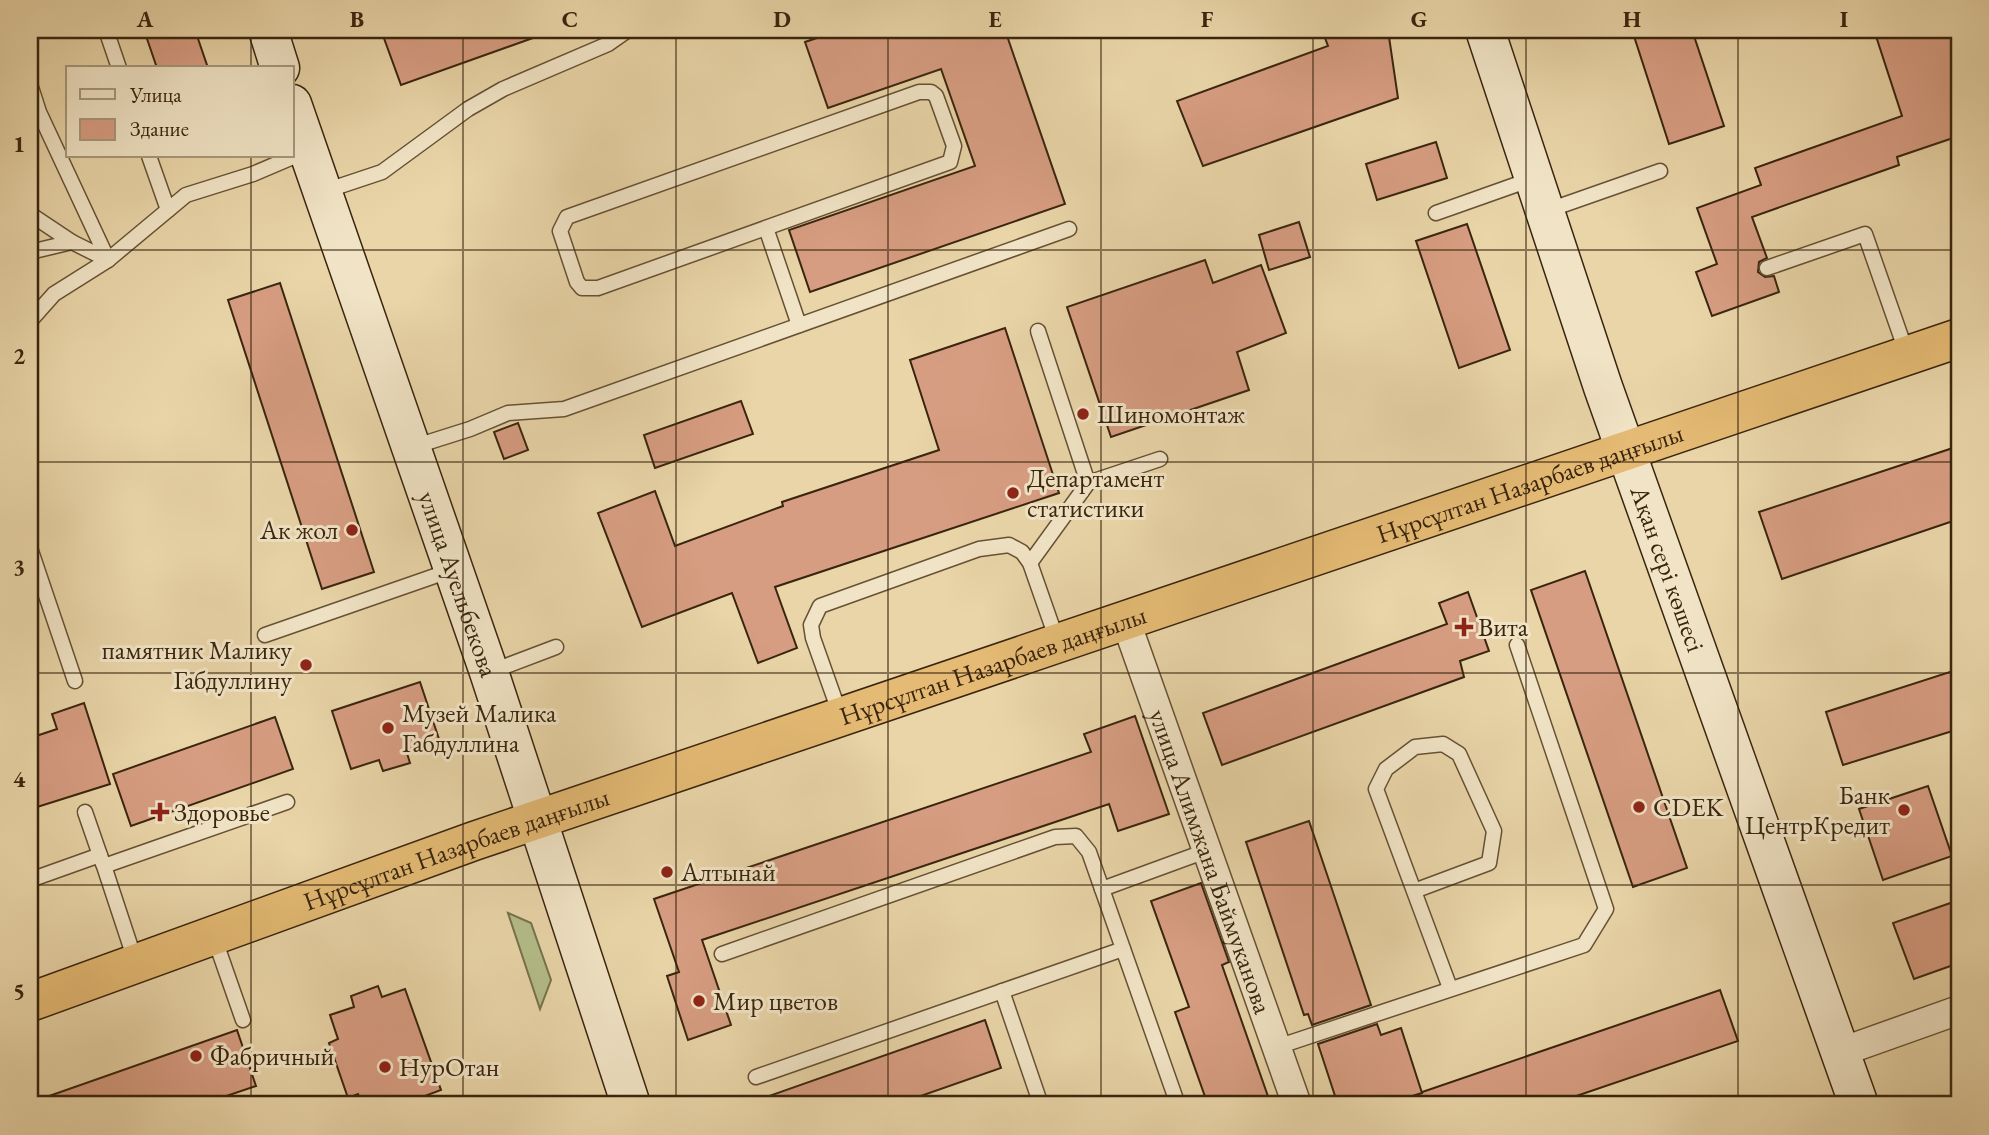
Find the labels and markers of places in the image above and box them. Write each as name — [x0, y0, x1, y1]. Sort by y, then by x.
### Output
place label: Шиномонтаж — [1097, 397, 1245, 431]
marker: Шиномонтаж — [1075, 406, 1091, 422]
place label: Департамент статистики — [1027, 461, 1164, 525]
marker: Департамент статистики — [1005, 485, 1021, 501]
place label: Ак жол — [259, 513, 338, 547]
marker: Ак жол — [344, 522, 360, 538]
place label: Вита — [1478, 610, 1529, 644]
marker: Вита — [1456, 619, 1472, 635]
place label: памятник Малику Габдуллину — [102, 633, 293, 697]
marker: памятник Малику Габдуллину — [298, 657, 314, 673]
place label: Музей Малика Габдуллина — [402, 696, 557, 760]
marker: Музей Малика Габдуллина — [380, 720, 396, 736]
place label: Банк ЦентрКредит — [1745, 778, 1891, 842]
place label: CDEK — [1653, 790, 1724, 824]
place label: Здоровье — [174, 795, 270, 829]
marker: CDEK — [1631, 799, 1647, 815]
marker: Банк ЦентрКредит — [1896, 802, 1912, 818]
marker: Здоровье — [152, 804, 168, 820]
place label: Алтынай — [680, 855, 776, 889]
marker: Алтынай — [659, 864, 675, 880]
place label: Мир цветов — [713, 984, 838, 1018]
marker: Мир цветов — [691, 993, 707, 1009]
place label: Фабричный — [210, 1039, 334, 1073]
marker: Фабричный — [188, 1048, 204, 1064]
place label: НурОтан — [399, 1050, 499, 1084]
marker: НурОтан — [377, 1059, 393, 1075]

